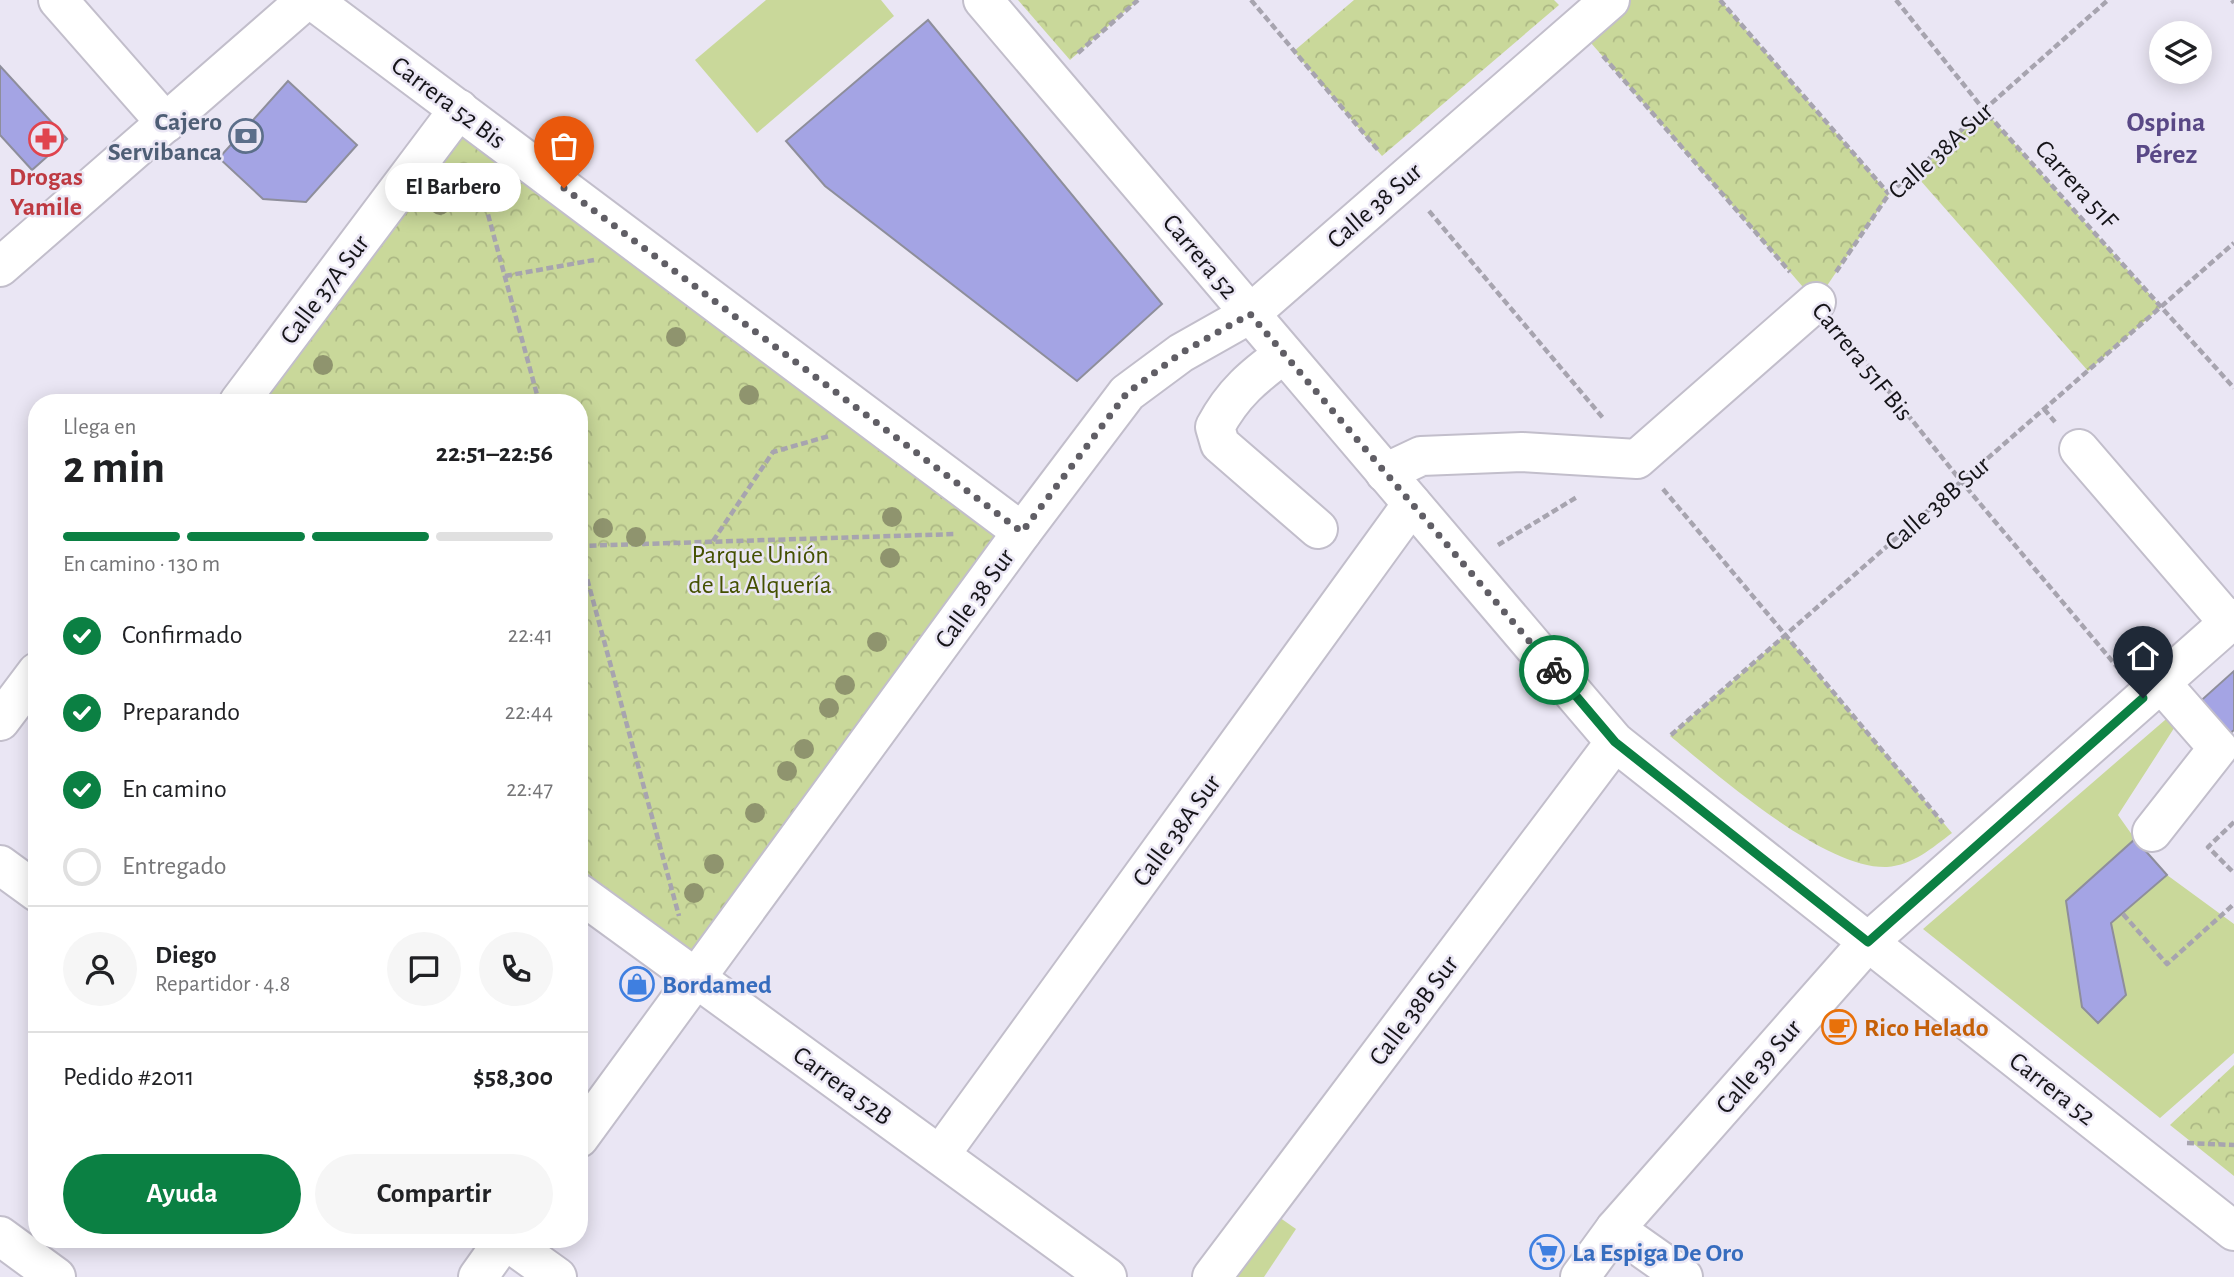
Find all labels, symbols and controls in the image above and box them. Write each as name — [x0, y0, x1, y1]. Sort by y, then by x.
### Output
map controls — [2149, 21, 2212, 84]
button: layers — [2149, 21, 2212, 84]
street label: Carrera 52 Bis — [387, 52, 510, 154]
street label: Calle 38A Sur — [1883, 97, 1998, 204]
place label: Cajero Servibanca — [108, 109, 222, 165]
district label: Ospina Pérez — [2127, 109, 2205, 169]
pin — [534, 116, 594, 188]
bank icon: Cajero Servibanca — [227, 117, 265, 155]
pharmacy icon: Drogas Yamile — [27, 120, 65, 158]
icon: bag — [545, 127, 583, 165]
street label: Carrera 51F — [2030, 135, 2123, 235]
street label: Calle 38 Sur — [1322, 158, 1427, 254]
place label: Drogas Yamile — [9, 164, 83, 220]
callout: El Barbero — [386, 164, 522, 212]
text: El Barbero — [405, 176, 501, 199]
street label: Carrera 52 — [1158, 210, 1243, 304]
street label: Calle 37A Sur — [276, 230, 374, 349]
street label: Carrera 51F Bis — [1807, 298, 1918, 426]
text: Llega en — [63, 416, 136, 439]
text: 22:51–22:56 — [436, 440, 553, 466]
text: 2 min — [63, 445, 165, 491]
street label: Calle 38B Sur — [1880, 451, 1996, 556]
park label: Parque Unión de La Alquería — [688, 542, 832, 598]
street label: Calle 38 Sur — [930, 544, 1020, 653]
text: En camino · 130 m — [63, 553, 220, 576]
icon: check — [63, 617, 101, 655]
text: Confirmado — [122, 622, 243, 648]
text: 22:41 — [508, 624, 553, 647]
pin — [2113, 626, 2173, 698]
courier — [1519, 635, 1589, 705]
icon: home — [2124, 637, 2162, 675]
icon: bike — [1535, 651, 1573, 689]
icon: check — [63, 694, 101, 732]
text: Preparando — [122, 699, 240, 725]
text: 22:44 — [505, 701, 553, 724]
street label: Calle 38A Sur — [1128, 770, 1226, 891]
icon: check — [63, 771, 101, 809]
text: En camino — [122, 776, 227, 802]
text: 22:47 — [506, 778, 553, 801]
text: Entregado — [122, 853, 227, 879]
button: person — [63, 932, 137, 1006]
button: chat — [387, 932, 461, 1006]
button: phone — [479, 932, 553, 1006]
text: Diego — [155, 942, 217, 968]
street label: Calle 38B Sur — [1364, 951, 1464, 1070]
shop icon: Bordamed — [618, 965, 656, 1003]
place label: Bordamed — [662, 972, 772, 998]
text: Repartidor · 4.8 — [155, 973, 290, 996]
cafe icon: Rico Helado — [1820, 1008, 1858, 1046]
street label: Calle 39 Sur — [1711, 1014, 1807, 1119]
place label: Rico Helado — [1864, 1015, 1989, 1041]
street label: Carrera 52B — [788, 1041, 897, 1130]
street label: Carrera 52 — [2005, 1047, 2100, 1130]
text: Pedido #2011 — [63, 1064, 195, 1090]
text: $58,300 — [473, 1064, 553, 1090]
button: Ayuda — [63, 1154, 301, 1234]
button: Compartir — [315, 1154, 553, 1234]
supermarket icon: La Espiga De Oro — [1528, 1233, 1566, 1271]
place label: La Espiga De Oro — [1572, 1240, 1744, 1266]

